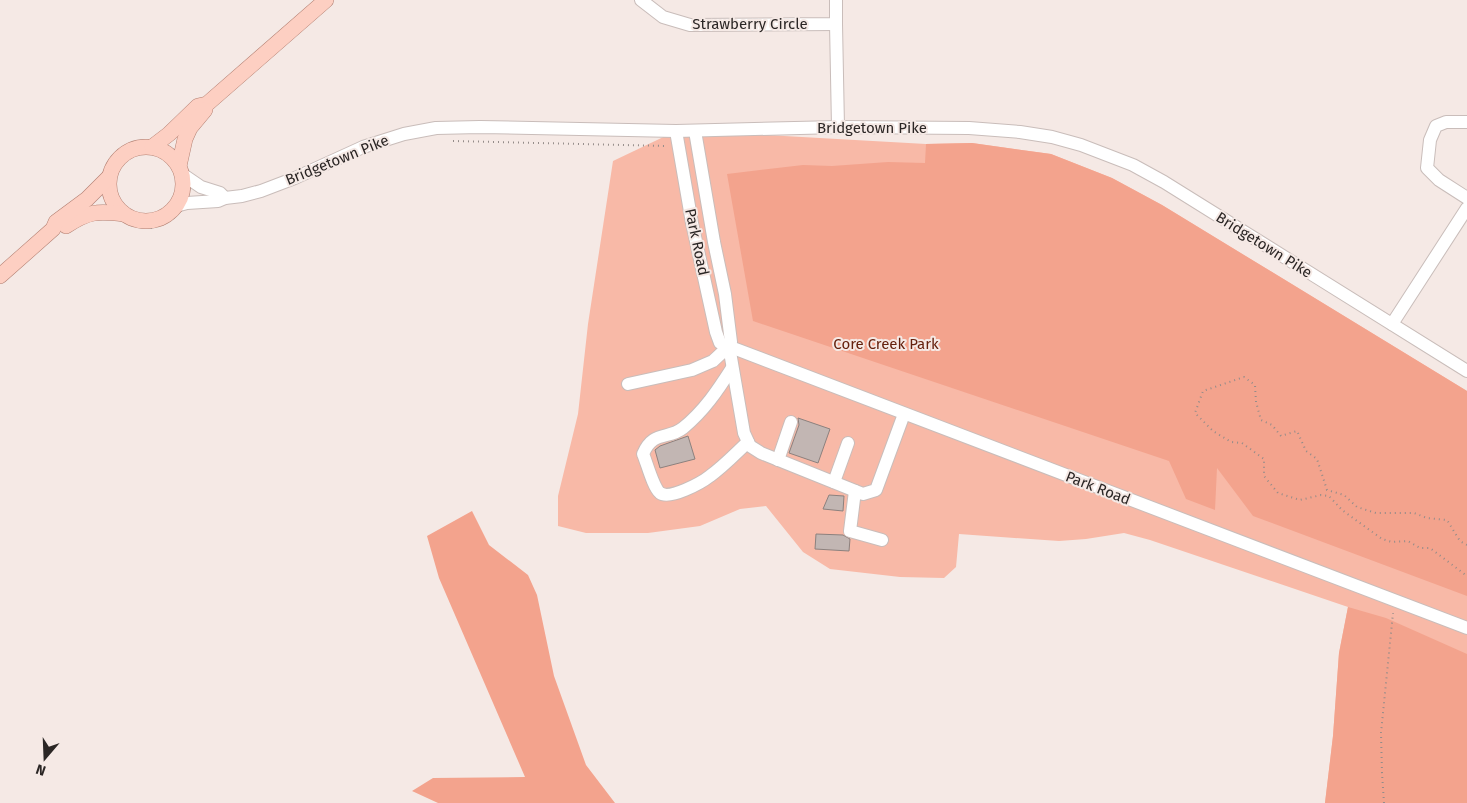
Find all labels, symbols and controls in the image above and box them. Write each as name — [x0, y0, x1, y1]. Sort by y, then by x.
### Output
street label: Strawberry Circle — [692, 15, 808, 33]
street label: Bridgetown Pike — [817, 119, 927, 137]
street label: Bridgetown Pike — [283, 131, 391, 189]
street label: Park Road — [681, 207, 713, 277]
street label: Bridgetown Pike — [1213, 208, 1315, 282]
park label: Core Creek Park — [833, 335, 939, 353]
street label: Park Road — [1063, 467, 1133, 509]
north arrow — [20, 733, 70, 783]
text: N — [34, 760, 48, 779]

